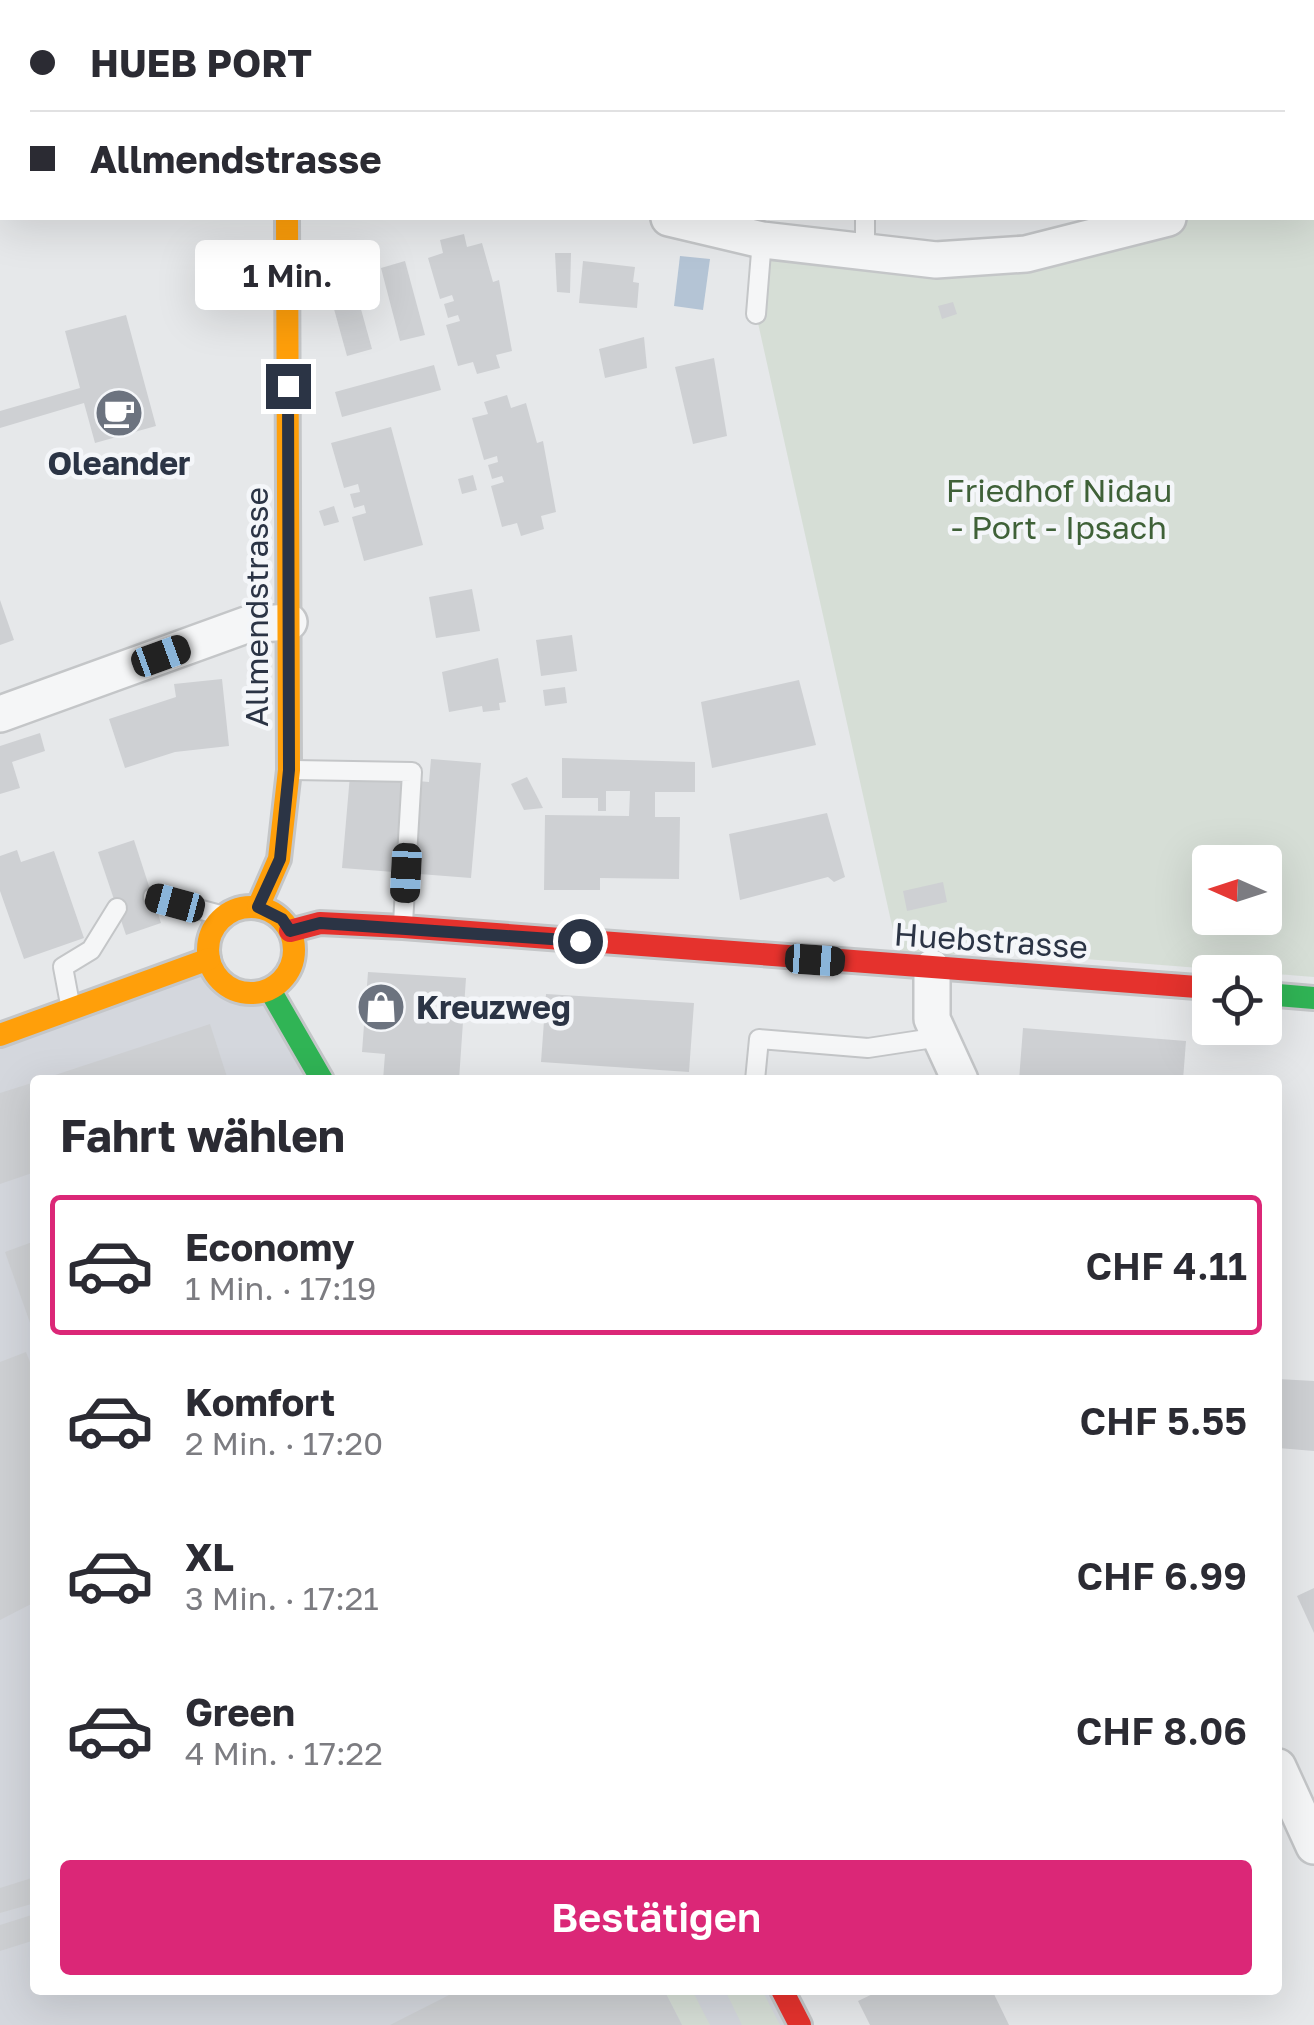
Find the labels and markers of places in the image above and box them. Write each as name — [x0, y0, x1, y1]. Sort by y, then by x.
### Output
cafe icon: Oleander — [93, 387, 145, 439]
place label: Oleander — [47, 444, 191, 482]
shop icon: Kreuzweg — [355, 981, 407, 1033]
place label: Kreuzweg — [416, 988, 571, 1026]

